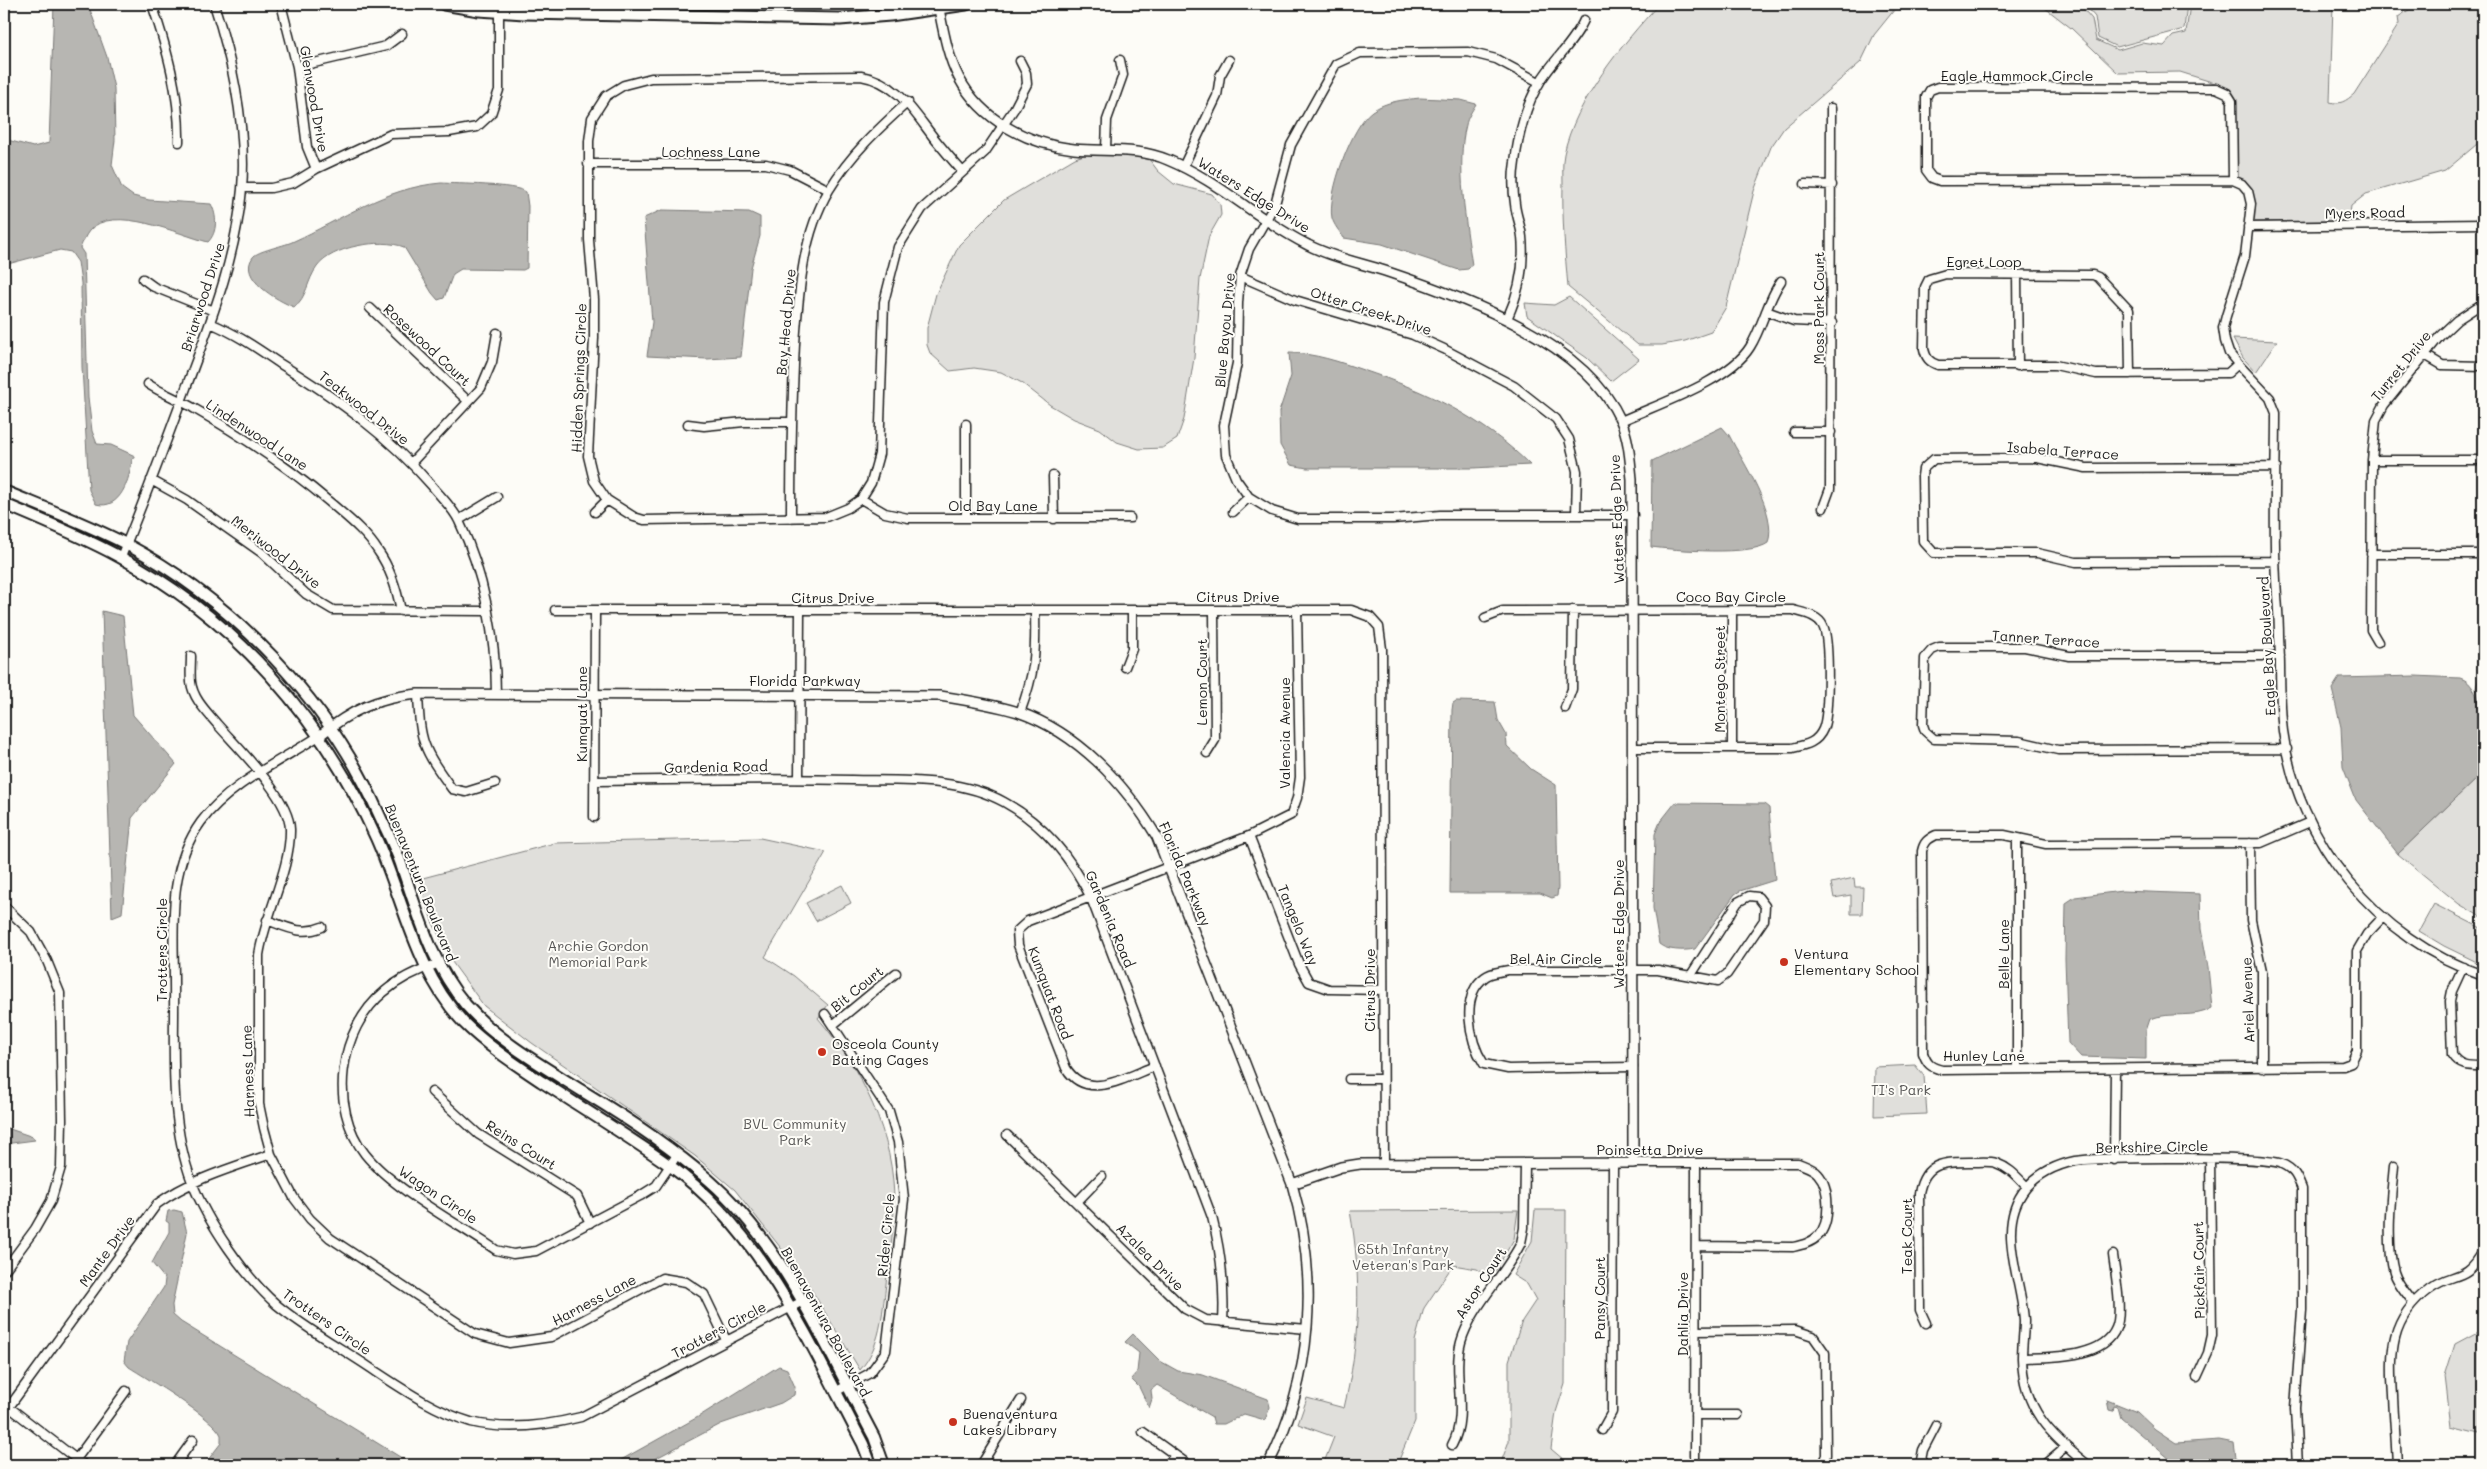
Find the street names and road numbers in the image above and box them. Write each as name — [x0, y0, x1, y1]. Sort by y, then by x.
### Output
street label: Glenwood Drive — [296, 44, 333, 154]
street label: Eagle Hammock Circle — [1941, 66, 2093, 85]
street label: Lochness Lane — [662, 142, 760, 161]
street label: Waters Edge Drive — [1194, 152, 1314, 237]
street label: Myers Road — [2325, 202, 2405, 223]
street label: Briarwood Drive — [176, 240, 229, 354]
street label: Moss Park Court — [1809, 252, 1828, 364]
street label: Egret Loop — [1946, 252, 2022, 271]
street label: Bay Head Drive — [771, 268, 800, 376]
street label: Blue Bayou Drive — [1210, 272, 1239, 388]
street label: Otter Creek Drive — [1308, 282, 1434, 339]
street label: Rosewood Court — [380, 299, 475, 390]
street label: Hidden Springs Circle — [566, 303, 591, 453]
street label: Turret Drive — [2366, 326, 2435, 405]
street label: Teakwood Drive — [315, 366, 414, 449]
street label: Lindenwood Lane — [203, 394, 312, 475]
street label: Isabela Terrace — [2006, 437, 2120, 464]
street label: Waters Edge Drive — [1605, 454, 1628, 584]
street label: Old Bay Lane — [948, 496, 1038, 515]
street label: Meriwood Drive — [228, 511, 325, 593]
street label: Eagle Bay Boulevard — [2253, 576, 2280, 716]
street label: Citrus Drive — [1196, 587, 1280, 606]
street label: Coco Bay Circle — [1676, 587, 1786, 606]
street label: Citrus Drive — [791, 588, 875, 607]
street label: Montego Street — [1710, 625, 1729, 733]
street label: Tanner Terrace — [1991, 625, 2101, 652]
street label: Lemon Court — [1192, 639, 1211, 725]
street label: Kumquat Lane — [572, 666, 591, 762]
street label: Florida Parkway — [749, 671, 861, 690]
street label: Valencia Avenue — [1275, 677, 1294, 789]
street label: Gardenia Road — [664, 756, 768, 777]
street label: Buenaventura Boulevard — [381, 801, 462, 964]
street label: Florida Parkway — [1155, 819, 1216, 929]
street label: Waters Edge Drive — [1609, 859, 1628, 989]
street label: Gardenia Road — [1081, 867, 1140, 970]
street label: Tangelo Way — [1274, 882, 1323, 968]
street label: Trotters Circle — [152, 898, 171, 1002]
street label: Belle Lane — [1994, 919, 2013, 989]
street label: Kumquat Road — [1024, 944, 1077, 1042]
street label: Citrus Drive — [1360, 948, 1379, 1032]
street label: Bel Air Circle — [1510, 949, 1602, 968]
street label: Ariel Avenue — [2237, 957, 2258, 1043]
street label: Bit Court — [826, 961, 887, 1016]
street label: Harness Lane — [236, 1024, 259, 1118]
street label: Hunley Lane — [1943, 1046, 2025, 1065]
street label: Reins Court — [482, 1115, 560, 1174]
street label: Berkshire Circle — [2095, 1136, 2209, 1157]
street label: Poinsetta Drive — [1597, 1140, 1703, 1159]
street label: Wagon Circle — [395, 1161, 481, 1228]
street label: Rider Circle — [872, 1192, 899, 1278]
street label: Teak Court — [1897, 1198, 1916, 1274]
street label: Mante Drive — [74, 1211, 139, 1290]
street label: Azalea Drive — [1112, 1219, 1188, 1295]
street label: Pickfair Court — [2188, 1221, 2209, 1319]
street label: Astor Court — [1450, 1243, 1511, 1322]
street label: Buenaventura Boulevard — [777, 1244, 876, 1400]
street label: Pansy Court — [1590, 1257, 1609, 1339]
street label: Harness Lane — [548, 1269, 639, 1330]
street label: Dahlia Drive — [1673, 1272, 1692, 1356]
street label: Trotters Circle — [279, 1284, 375, 1359]
street label: Trotters Circle — [668, 1297, 769, 1362]

